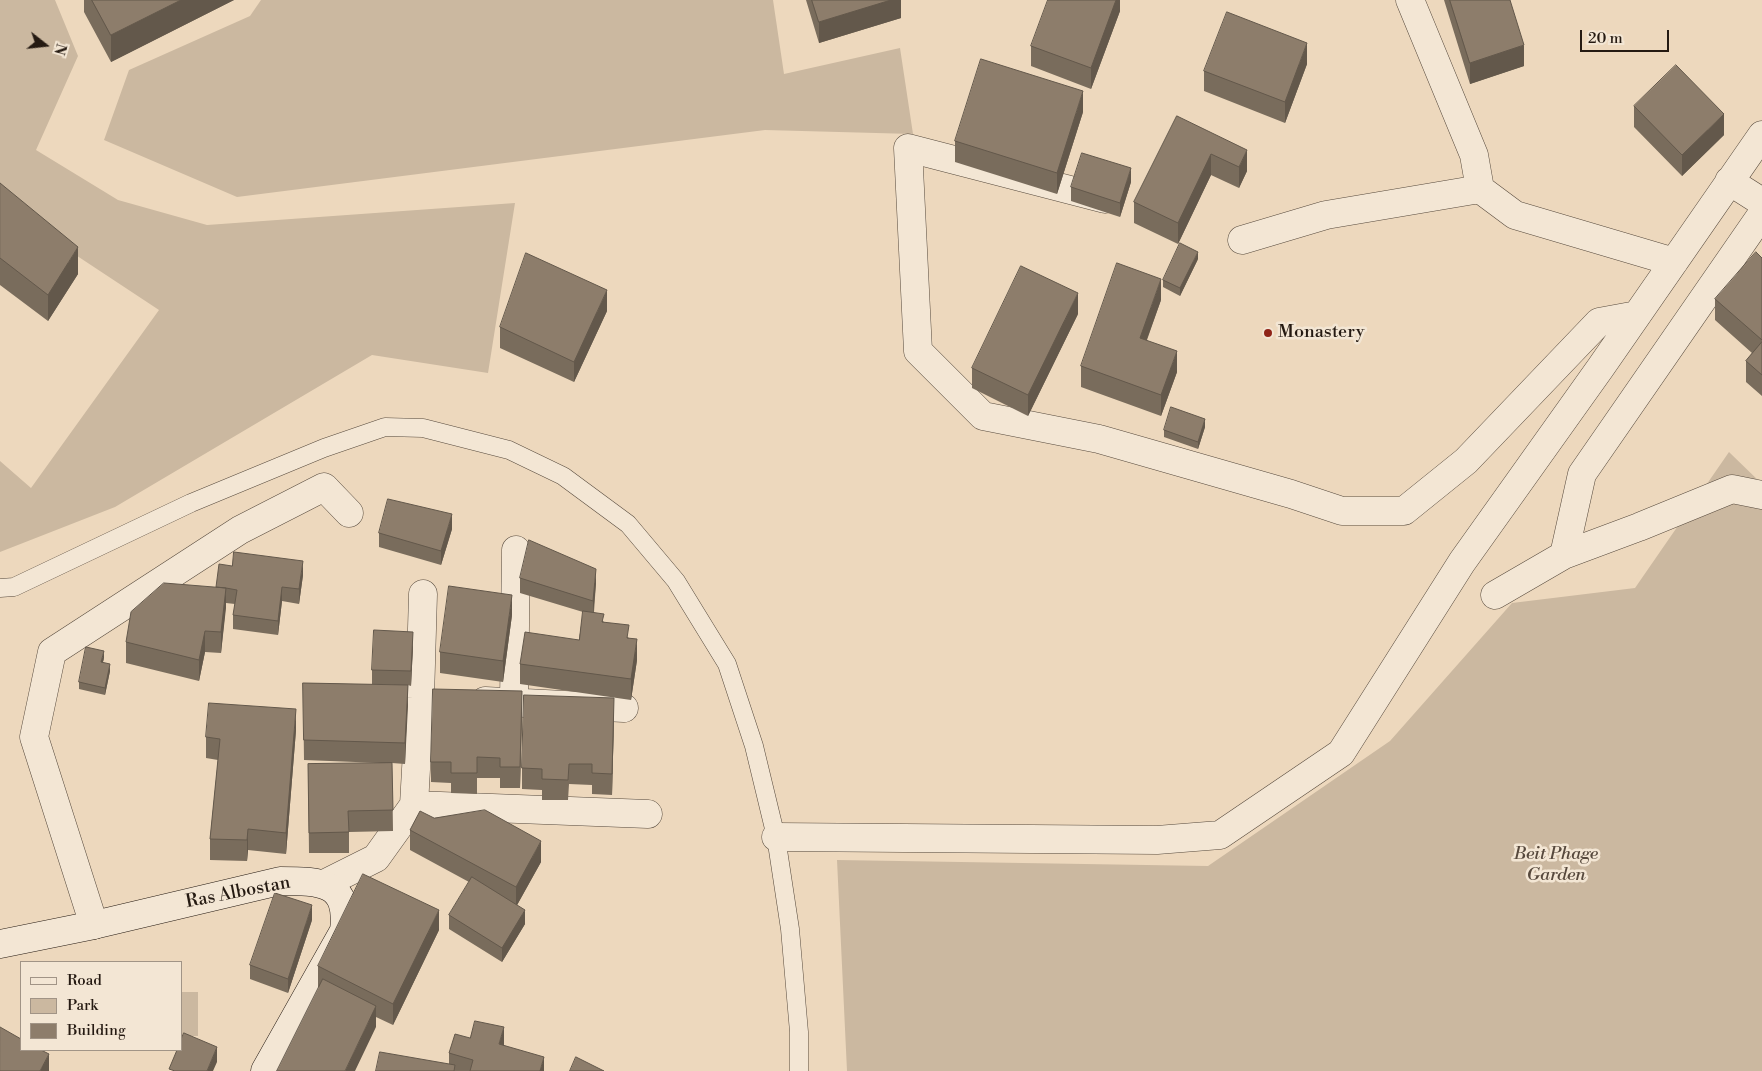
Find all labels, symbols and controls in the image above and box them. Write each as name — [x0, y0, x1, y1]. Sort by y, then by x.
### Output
north arrow — [20, 20, 70, 70]
scale bar — [1582, 20, 1671, 52]
text: 20 m — [1588, 29, 1623, 48]
text: N — [49, 41, 70, 57]
place label: Monastery — [1278, 322, 1364, 344]
marker: Monastery — [1262, 327, 1274, 339]
park label: Beit Phage Garden — [1514, 844, 1598, 886]
street label: Ras Albostan — [184, 872, 292, 914]
legend — [20, 961, 182, 1051]
text: Road — [67, 971, 102, 990]
text: Park — [67, 996, 98, 1015]
text: Building — [67, 1021, 126, 1040]

